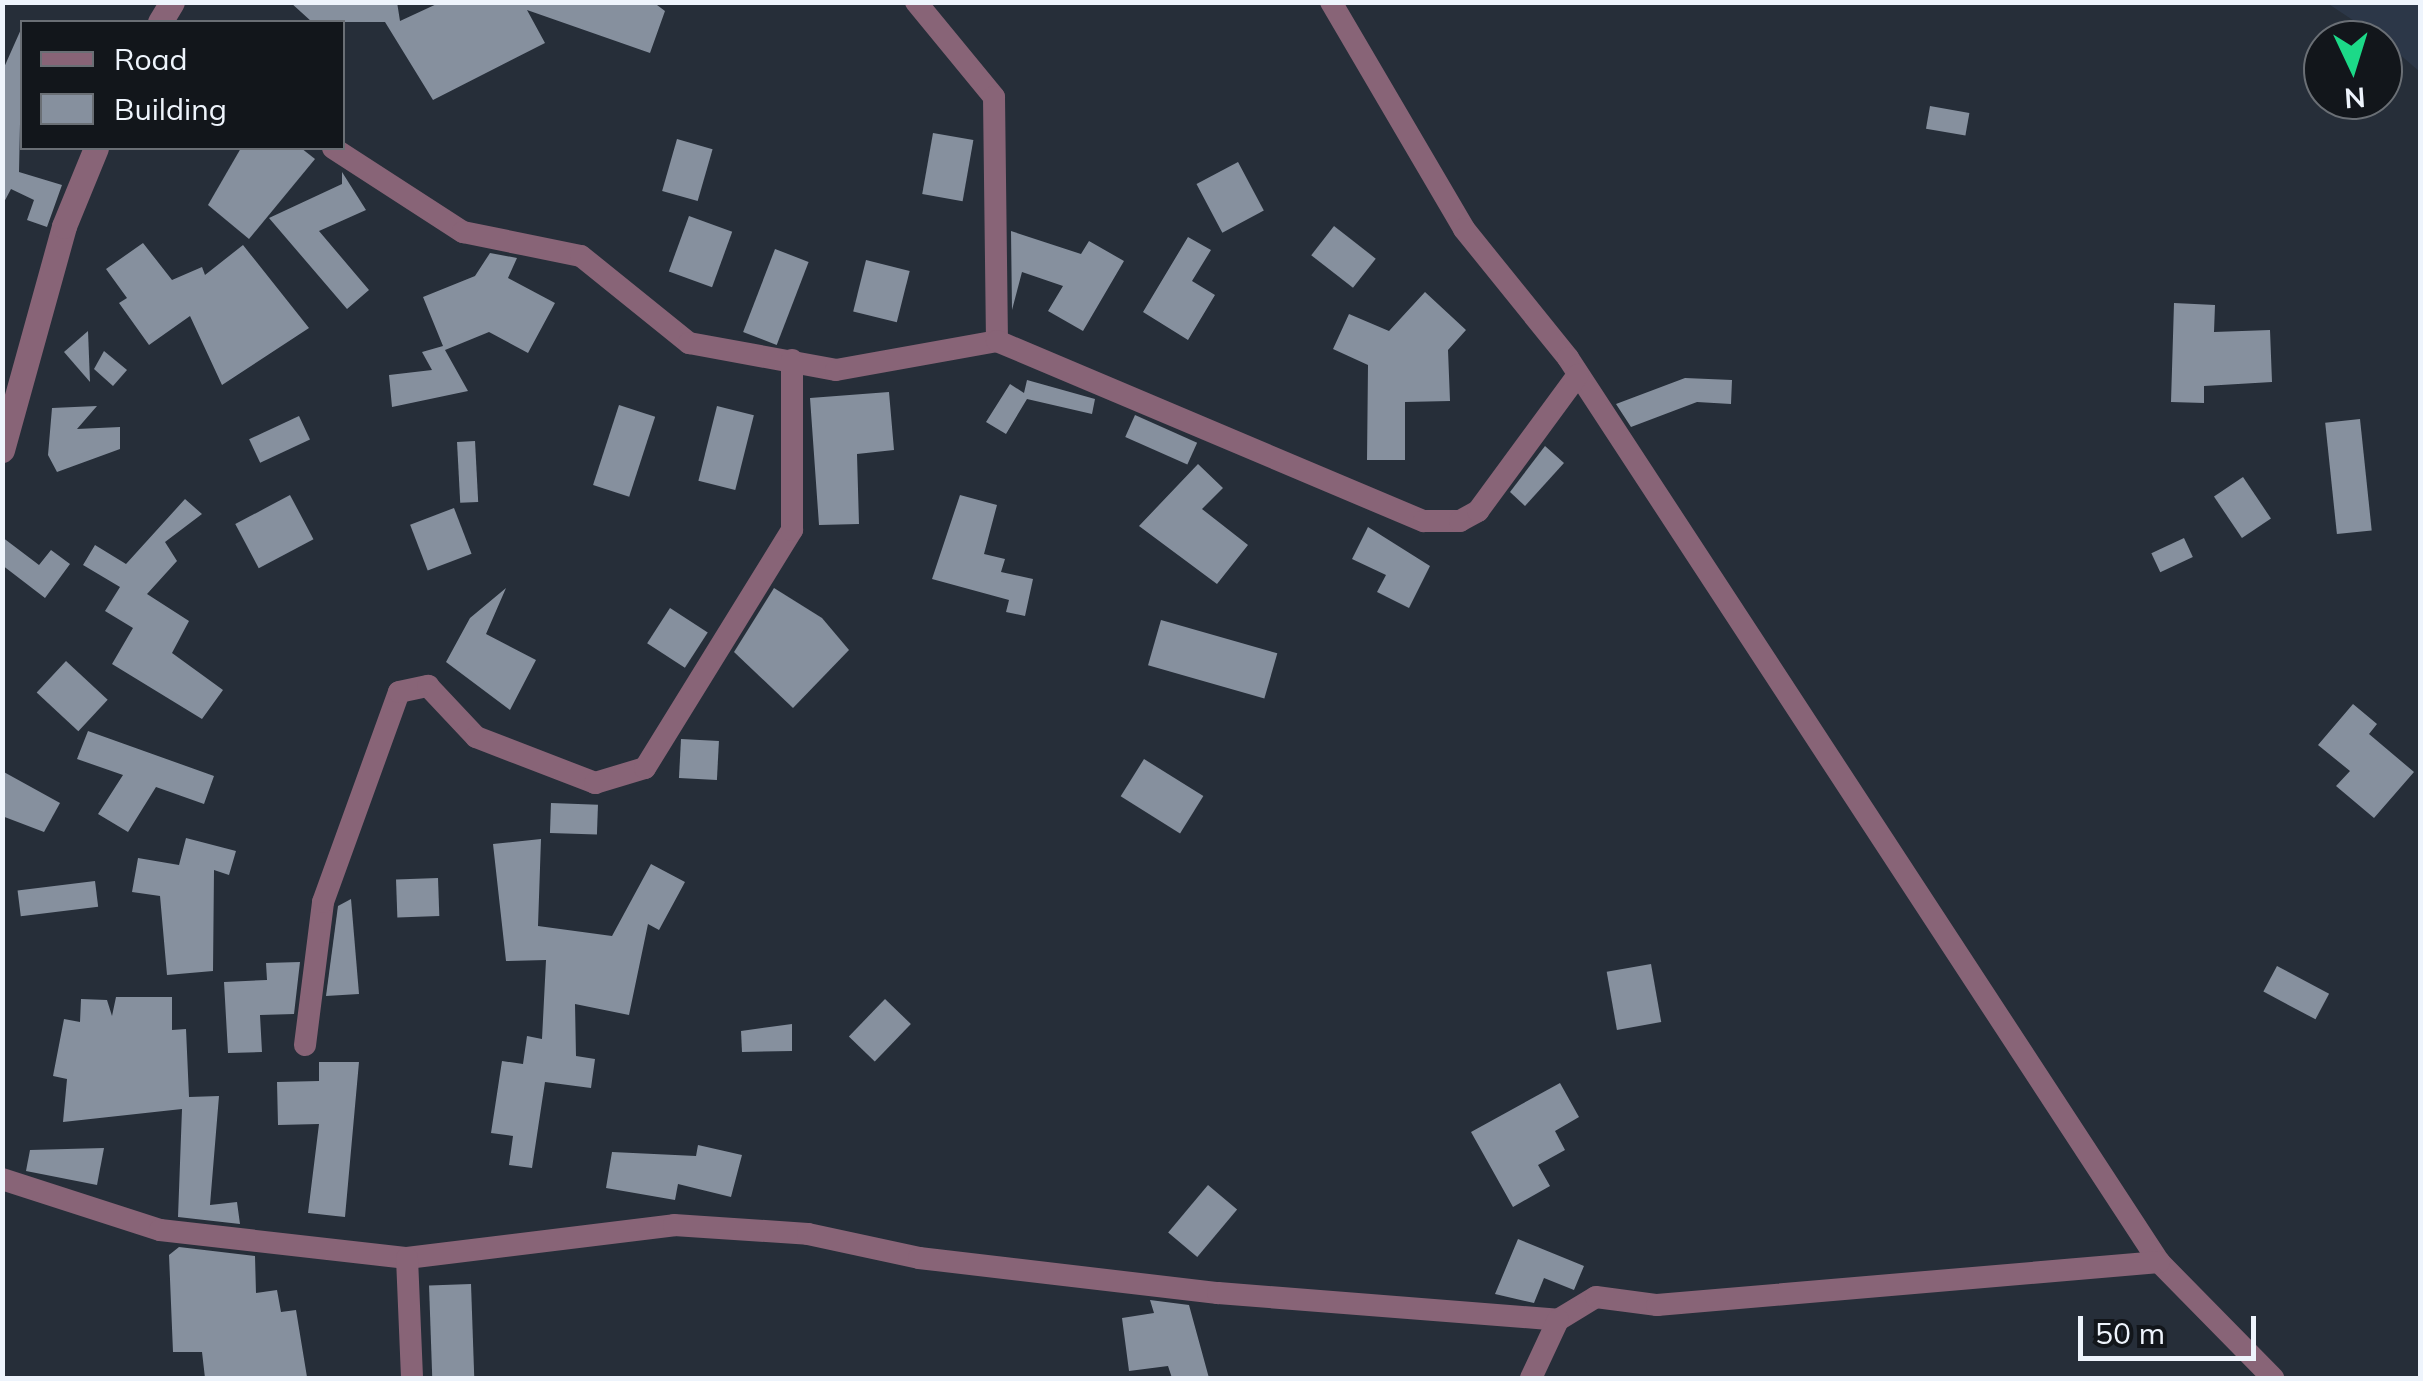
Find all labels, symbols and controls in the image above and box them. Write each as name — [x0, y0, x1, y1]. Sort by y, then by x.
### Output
legend — [20, 20, 345, 150]
north arrow — [2303, 20, 2403, 120]
text: Road — [114, 40, 188, 78]
text: N — [2343, 80, 2367, 117]
text: Building — [114, 90, 227, 128]
scale bar — [2083, 1296, 2260, 1358]
text: 50 m — [2095, 1314, 2165, 1352]

